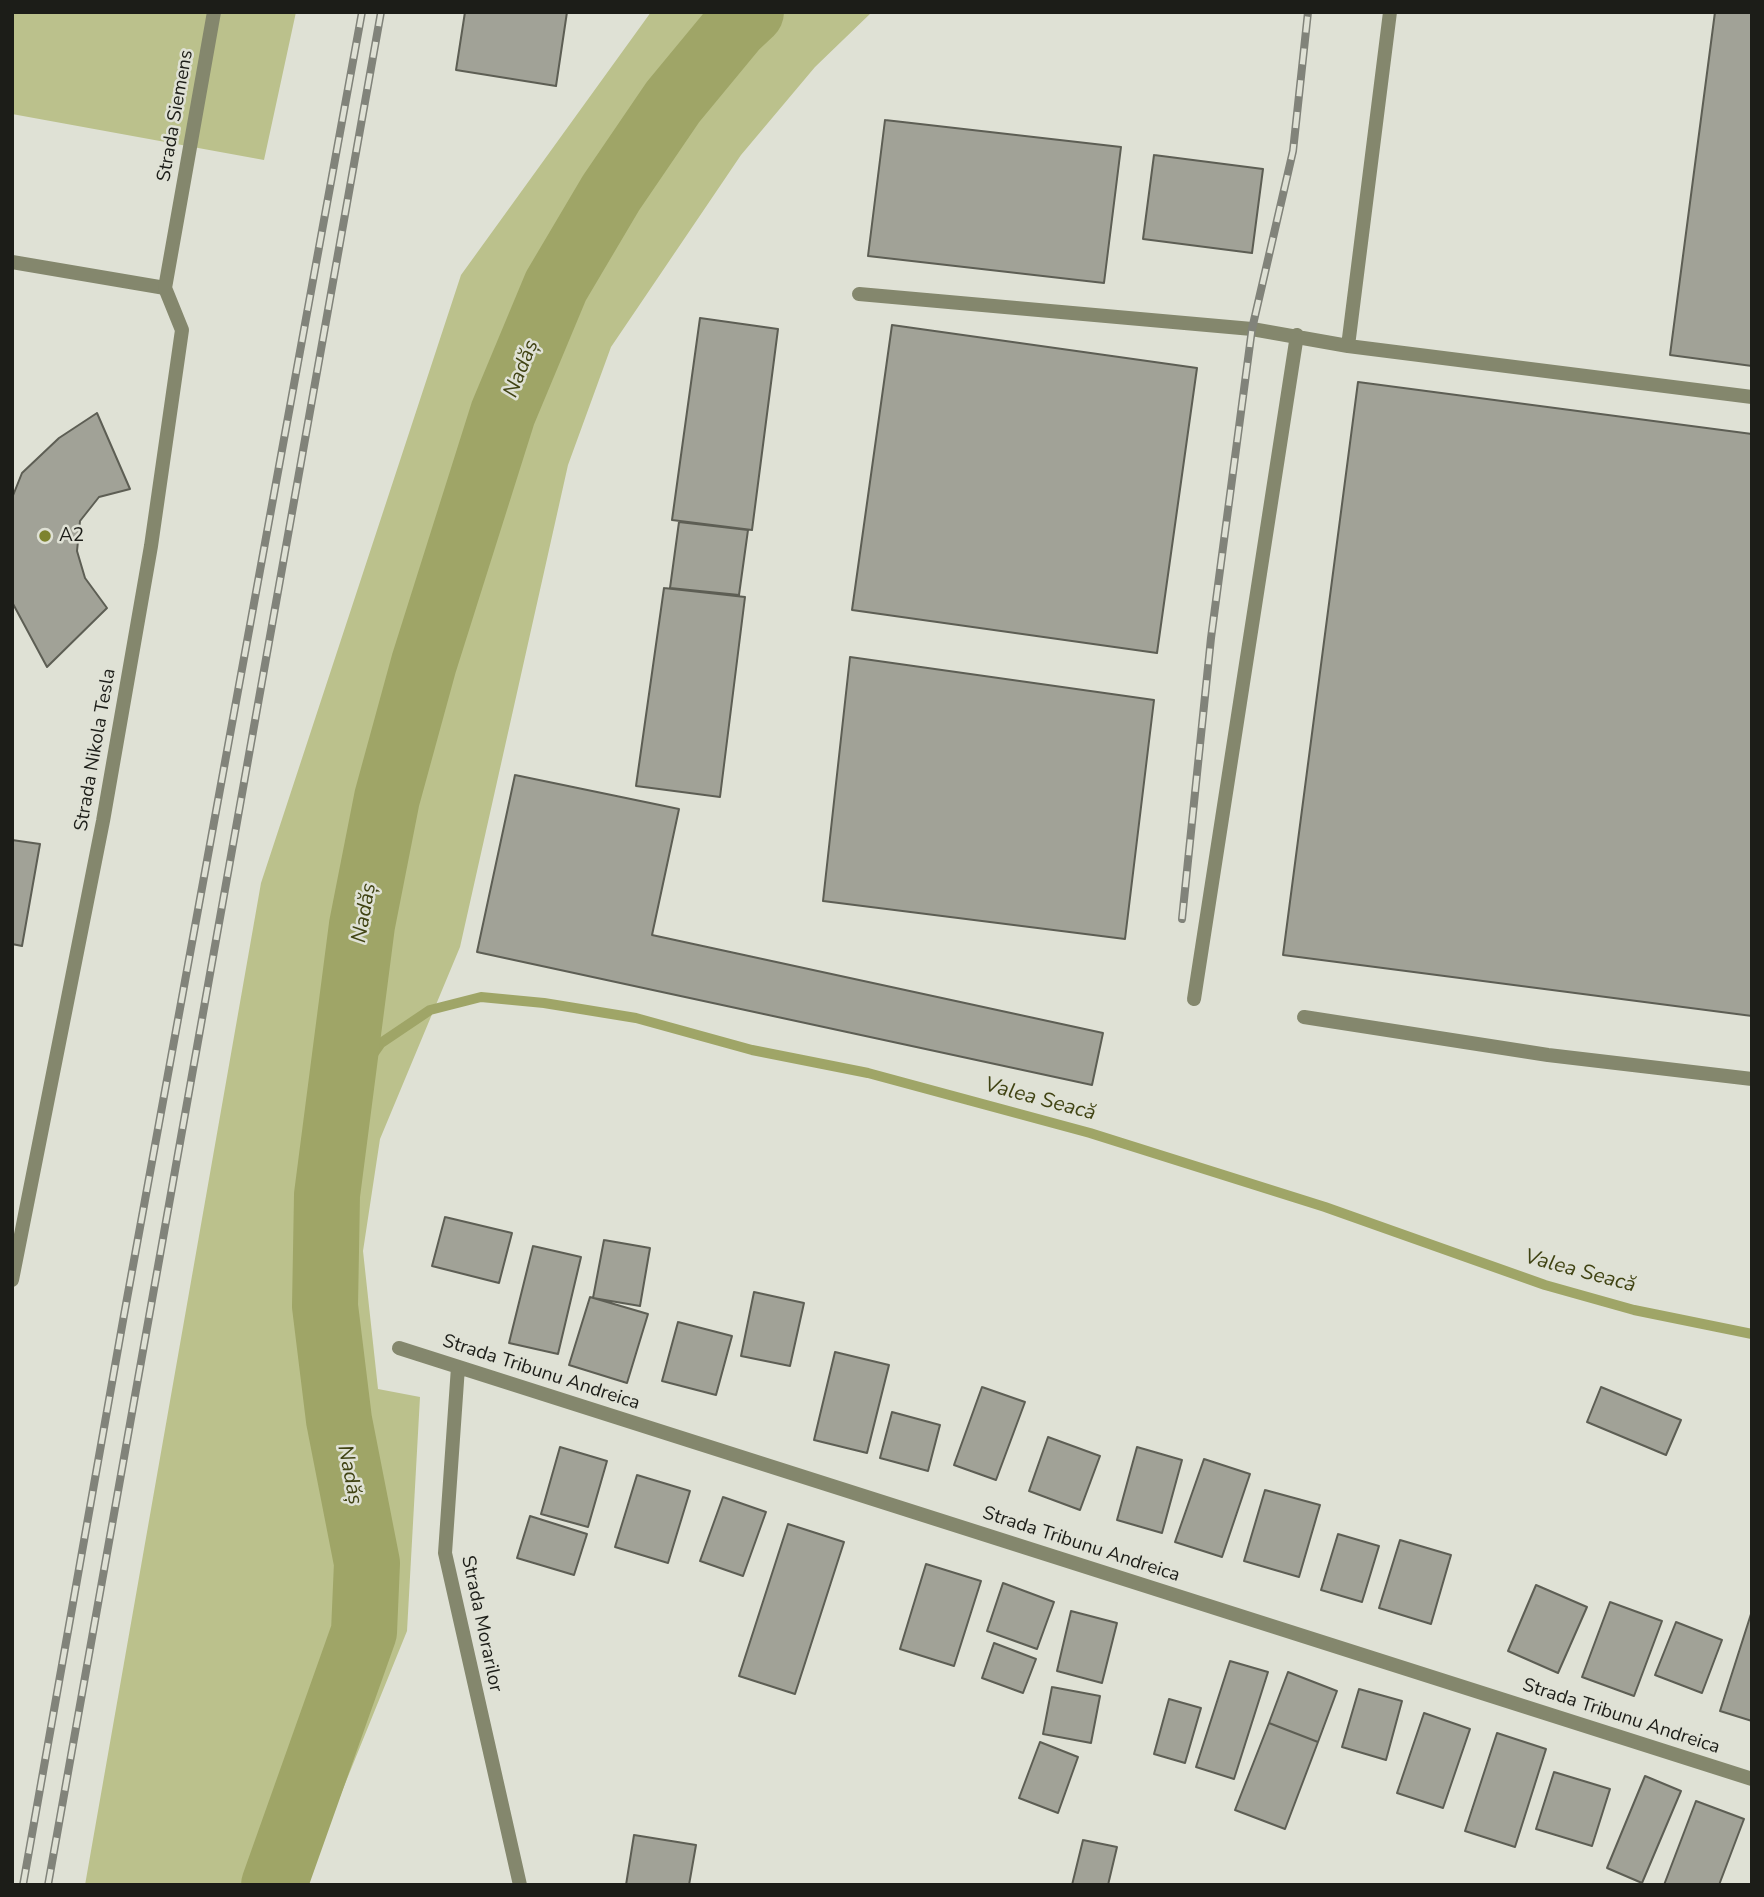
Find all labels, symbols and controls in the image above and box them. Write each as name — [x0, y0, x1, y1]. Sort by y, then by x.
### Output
street label: Strada Siemens — [153, 48, 199, 184]
water label: Nadăș — [499, 336, 545, 402]
place label: A2 — [59, 525, 84, 547]
marker: A2 — [37, 528, 53, 544]
street label: Strada Nikola Tesla — [70, 667, 122, 833]
water label: Nadăș — [347, 881, 383, 945]
water label: Valea Seacă — [982, 1073, 1098, 1127]
water label: Valea Seacă — [1522, 1245, 1638, 1299]
street label: Strada Tribunu Andreica — [439, 1330, 643, 1416]
water label: Nadăș — [331, 1443, 367, 1507]
street label: Strada Tribunu Andreica — [979, 1502, 1183, 1588]
street label: Strada Morarilor — [455, 1554, 507, 1694]
street label: Strada Tribunu Andreica — [1519, 1674, 1723, 1760]

